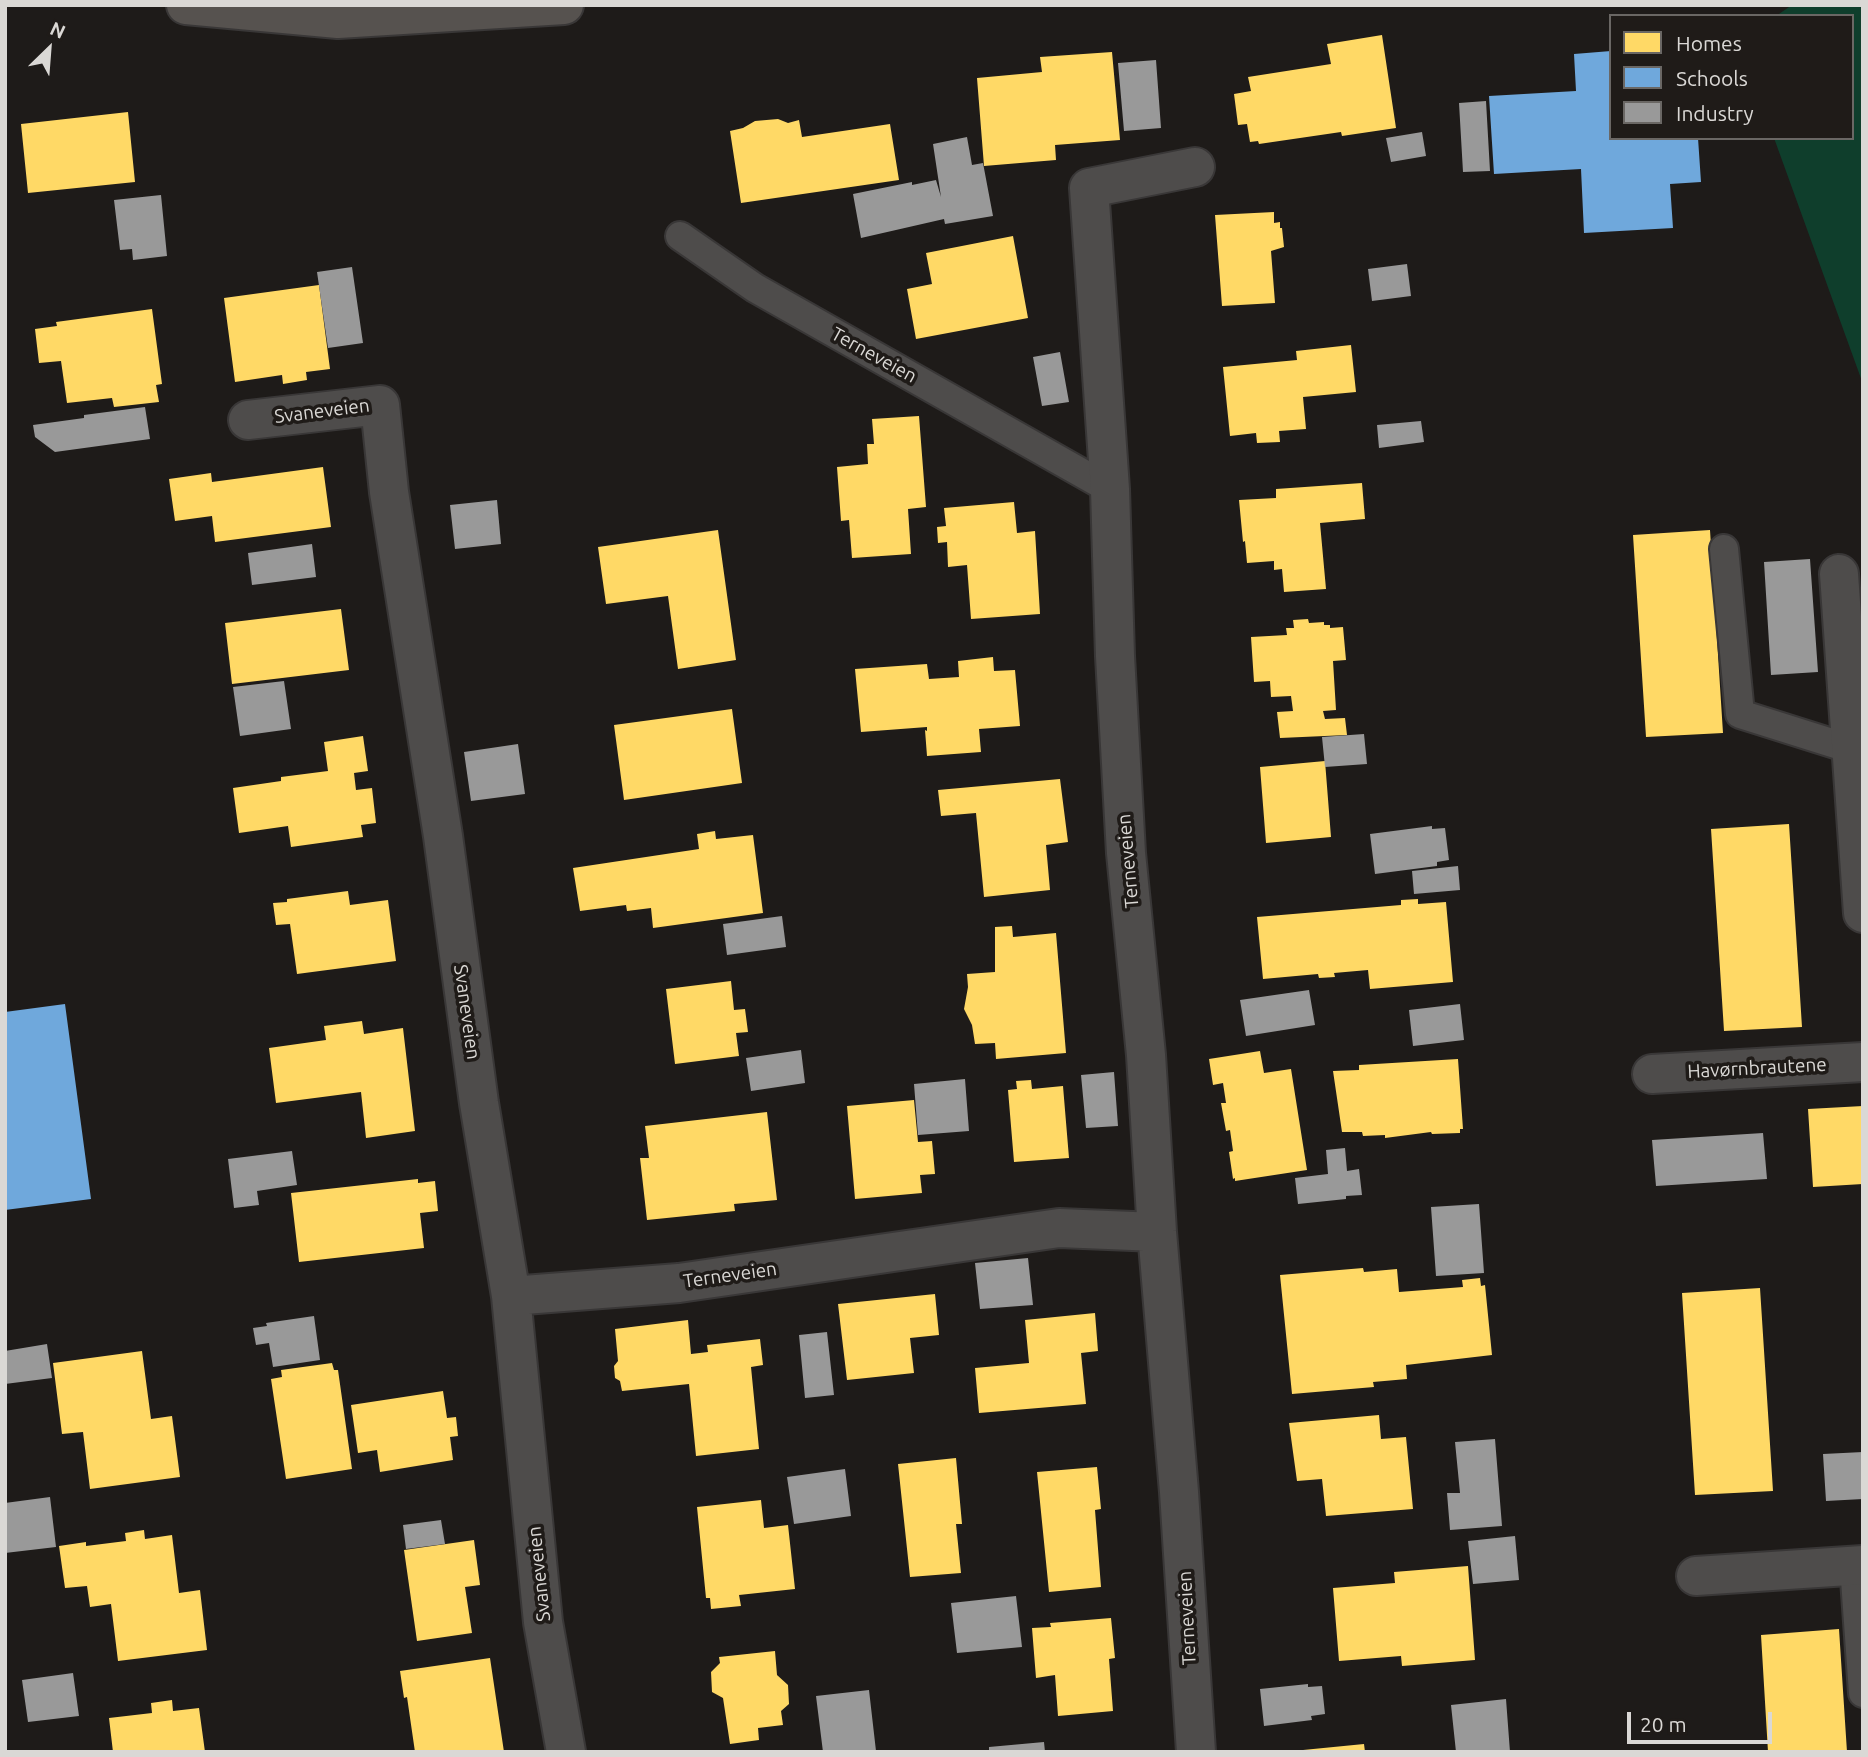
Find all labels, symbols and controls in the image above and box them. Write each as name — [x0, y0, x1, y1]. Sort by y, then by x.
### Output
north arrow — [14, 14, 84, 84]
legend — [1609, 14, 1854, 140]
text: N — [47, 17, 69, 43]
text: Homes — [1676, 31, 1742, 55]
text: Schools — [1676, 66, 1748, 90]
text: Industry — [1676, 101, 1754, 125]
street label: Terneveien — [827, 322, 921, 388]
street label: Svaneveien — [273, 394, 371, 428]
street label: Terneveien — [1113, 813, 1143, 909]
street label: Svaneveien — [449, 963, 485, 1061]
street label: Havørnbrautene — [1687, 1053, 1827, 1083]
street label: Terneveien — [682, 1257, 778, 1293]
street label: Svaneveien — [523, 1525, 555, 1623]
street label: Terneveien — [1173, 1570, 1201, 1666]
scale bar — [1630, 1698, 1775, 1742]
text: 20 m — [1640, 1712, 1687, 1736]

